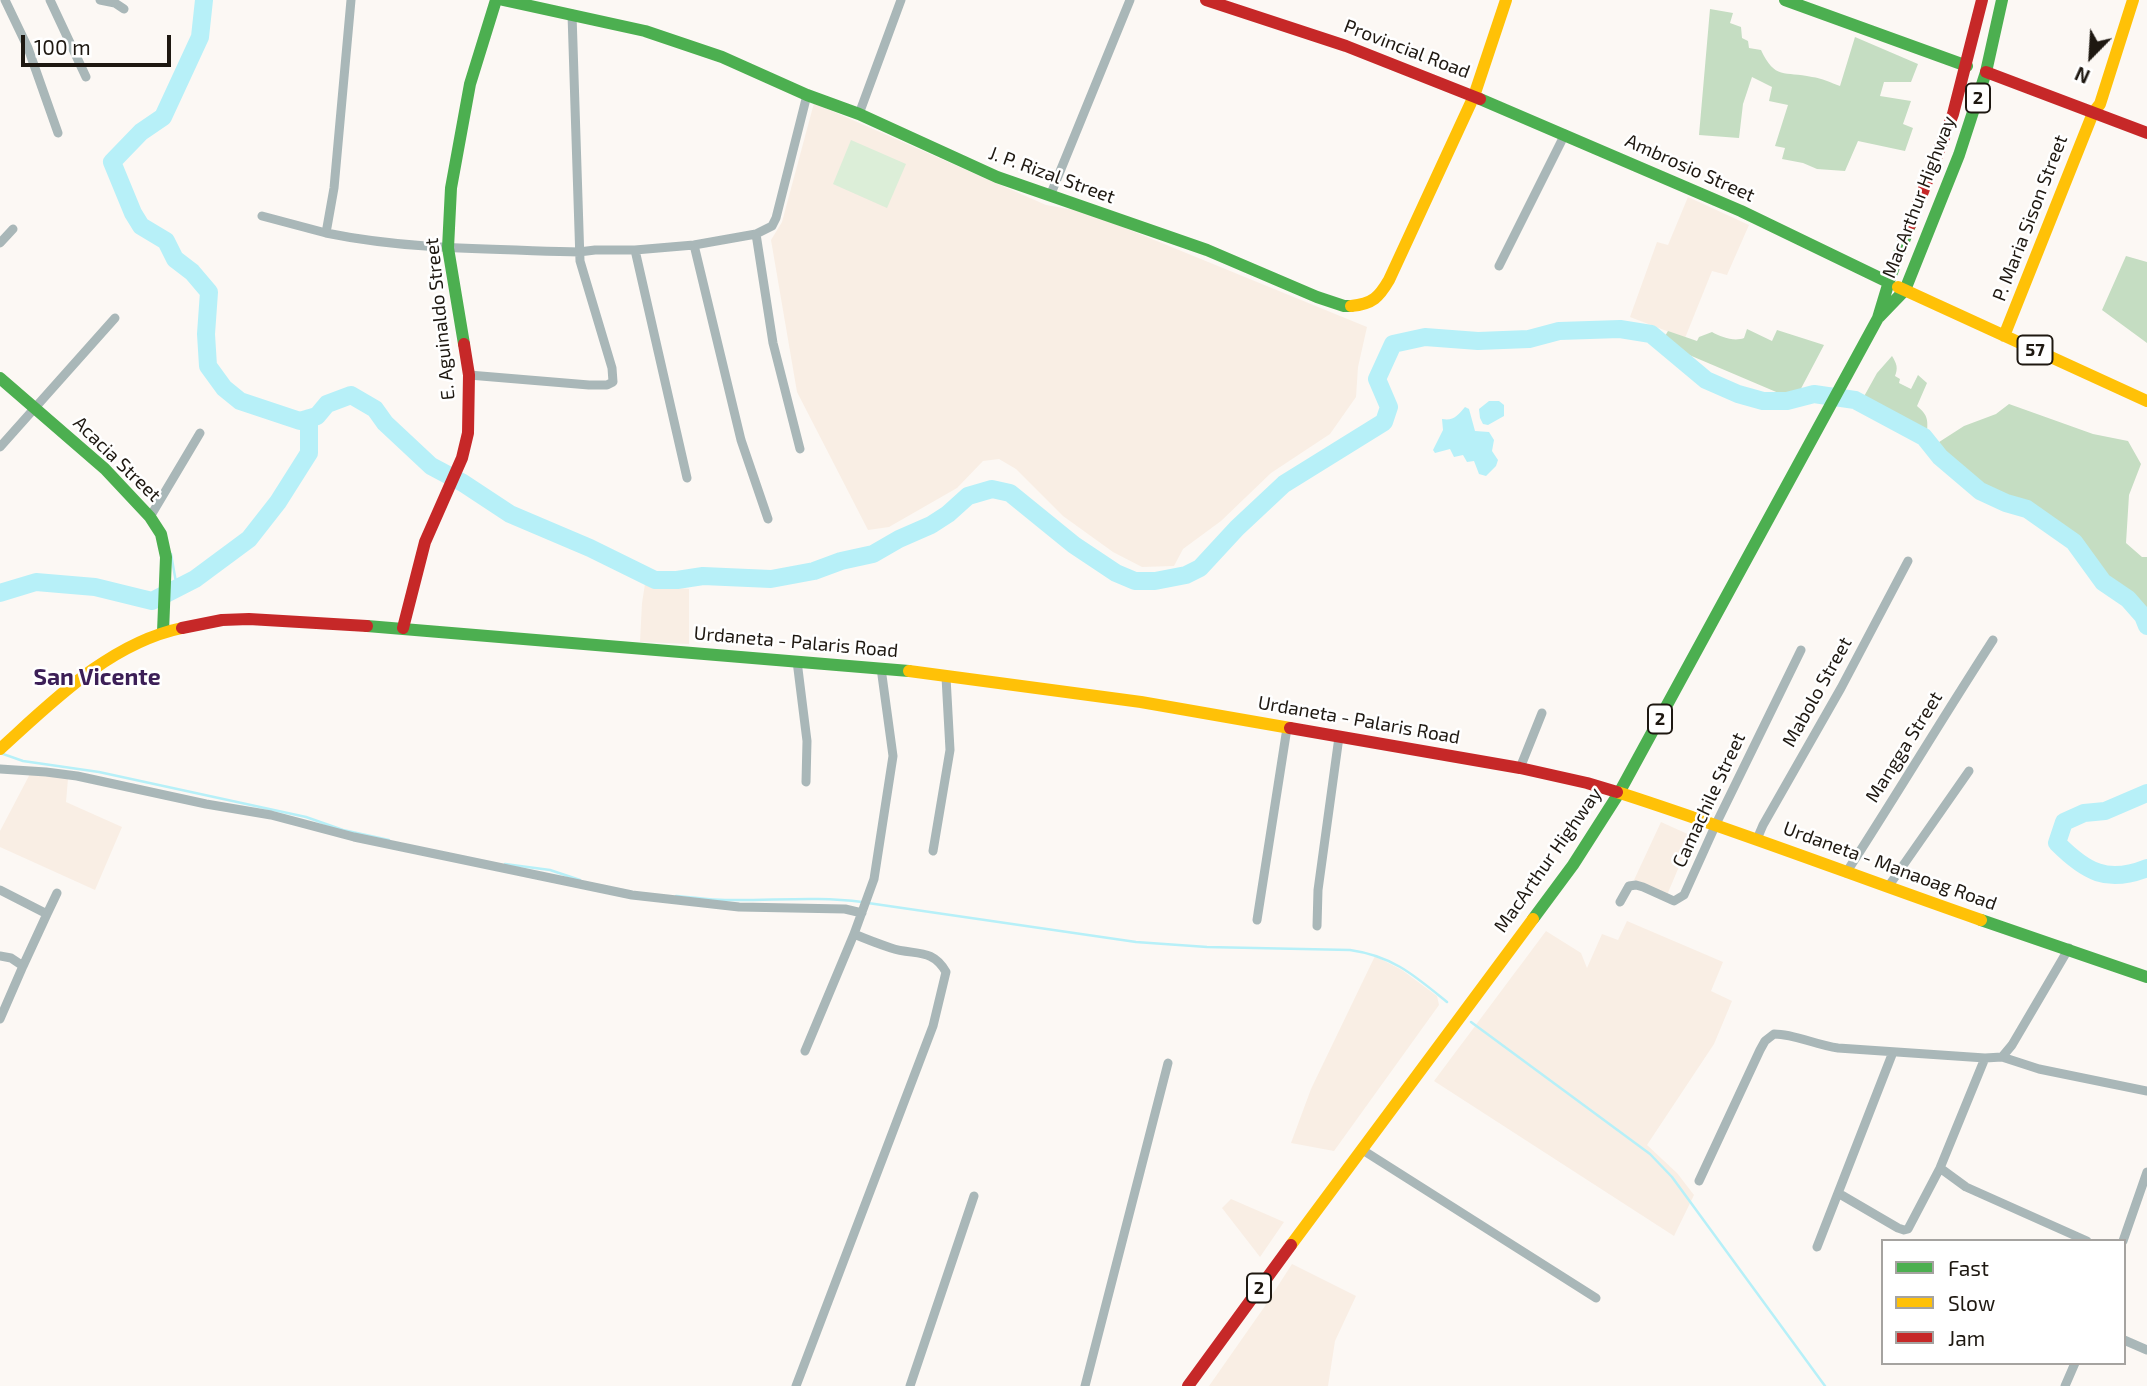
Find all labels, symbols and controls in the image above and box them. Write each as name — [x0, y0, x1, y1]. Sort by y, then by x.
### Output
street label: Provincial Road — [1341, 14, 1473, 84]
scale bar — [24, 21, 175, 65]
north arrow — [2056, 21, 2126, 91]
text: 100 m — [34, 34, 91, 59]
text: N — [2071, 62, 2093, 89]
road number: 2 — [1966, 84, 1990, 113]
street label: MacArthur Highway — [1878, 113, 1960, 281]
street label: Ambrosio Street — [1622, 129, 1758, 207]
street label: P. Maria Sison Street — [1988, 132, 2072, 304]
street label: J. P. Rizal Street — [986, 142, 1118, 208]
street label: E. Aguinaldo Street — [420, 237, 460, 401]
road number: 57 — [2018, 336, 2052, 364]
street label: Acacia Street — [68, 412, 166, 506]
street label: Urdaneta - Palaris Road — [693, 622, 899, 662]
street label: Mabolo Street — [1777, 633, 1857, 751]
district label: San Vicente — [33, 663, 161, 691]
street label: Mangga Street — [1861, 687, 1947, 807]
street label: Urdaneta - Palaris Road — [1256, 691, 1462, 749]
road number: 2 — [1648, 704, 1672, 734]
street label: Camachile Street — [1668, 729, 1750, 871]
street label: MacArthur Highway — [1489, 783, 1607, 937]
street label: Urdaneta - Manaoag Road — [1780, 817, 2000, 915]
legend — [1881, 1239, 2126, 1365]
text: Fast — [1948, 1255, 1989, 1280]
road number: 2 — [1247, 1274, 1271, 1302]
text: Slow — [1948, 1290, 1995, 1315]
text: Jam — [1948, 1325, 1985, 1350]

